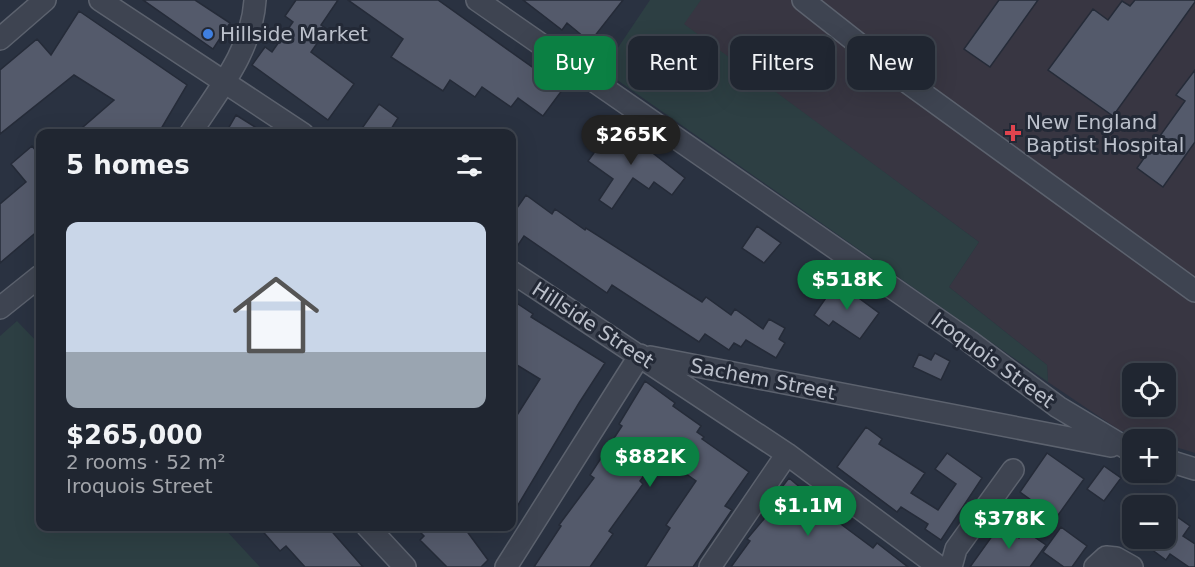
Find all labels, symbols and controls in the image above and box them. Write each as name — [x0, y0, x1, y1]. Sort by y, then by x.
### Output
place label: Hillside Market — [220, 22, 368, 46]
marker: Hillside Market — [201, 27, 215, 41]
chip: Buy — [534, 36, 616, 90]
chip: Rent — [628, 36, 718, 90]
chip: Filters — [730, 36, 835, 90]
chip: New — [847, 36, 935, 90]
place label: New England Baptist Hospital — [1026, 110, 1184, 157]
pin: $265K — [589, 115, 673, 166]
text: $265K — [595, 122, 667, 146]
marker: New England Baptist Hospital — [1004, 124, 1022, 142]
icon: filters — [453, 149, 486, 182]
text: 5 homes — [66, 150, 190, 180]
pin: $518K — [805, 260, 889, 311]
icon: home — [222, 261, 330, 369]
text: $518K — [811, 267, 883, 291]
street label: Hillside Street — [528, 277, 658, 373]
street label: Iroquois Street — [927, 307, 1059, 413]
street label: Sachem Street — [688, 353, 838, 405]
map controls — [1122, 363, 1176, 549]
button: locate — [1122, 363, 1176, 417]
text: $265,000 — [66, 420, 203, 450]
button: + — [1122, 429, 1176, 483]
pin: $882K — [608, 437, 692, 488]
text: $882K — [614, 444, 686, 468]
text: 2 rooms · 52 m² — [66, 450, 226, 474]
text: Iroquois Street — [66, 474, 213, 498]
pin: $1.1M — [766, 486, 850, 537]
text: $1.1M — [773, 493, 843, 517]
button: − — [1122, 495, 1176, 549]
pin: $378K — [967, 499, 1051, 550]
text: $378K — [973, 506, 1045, 530]

